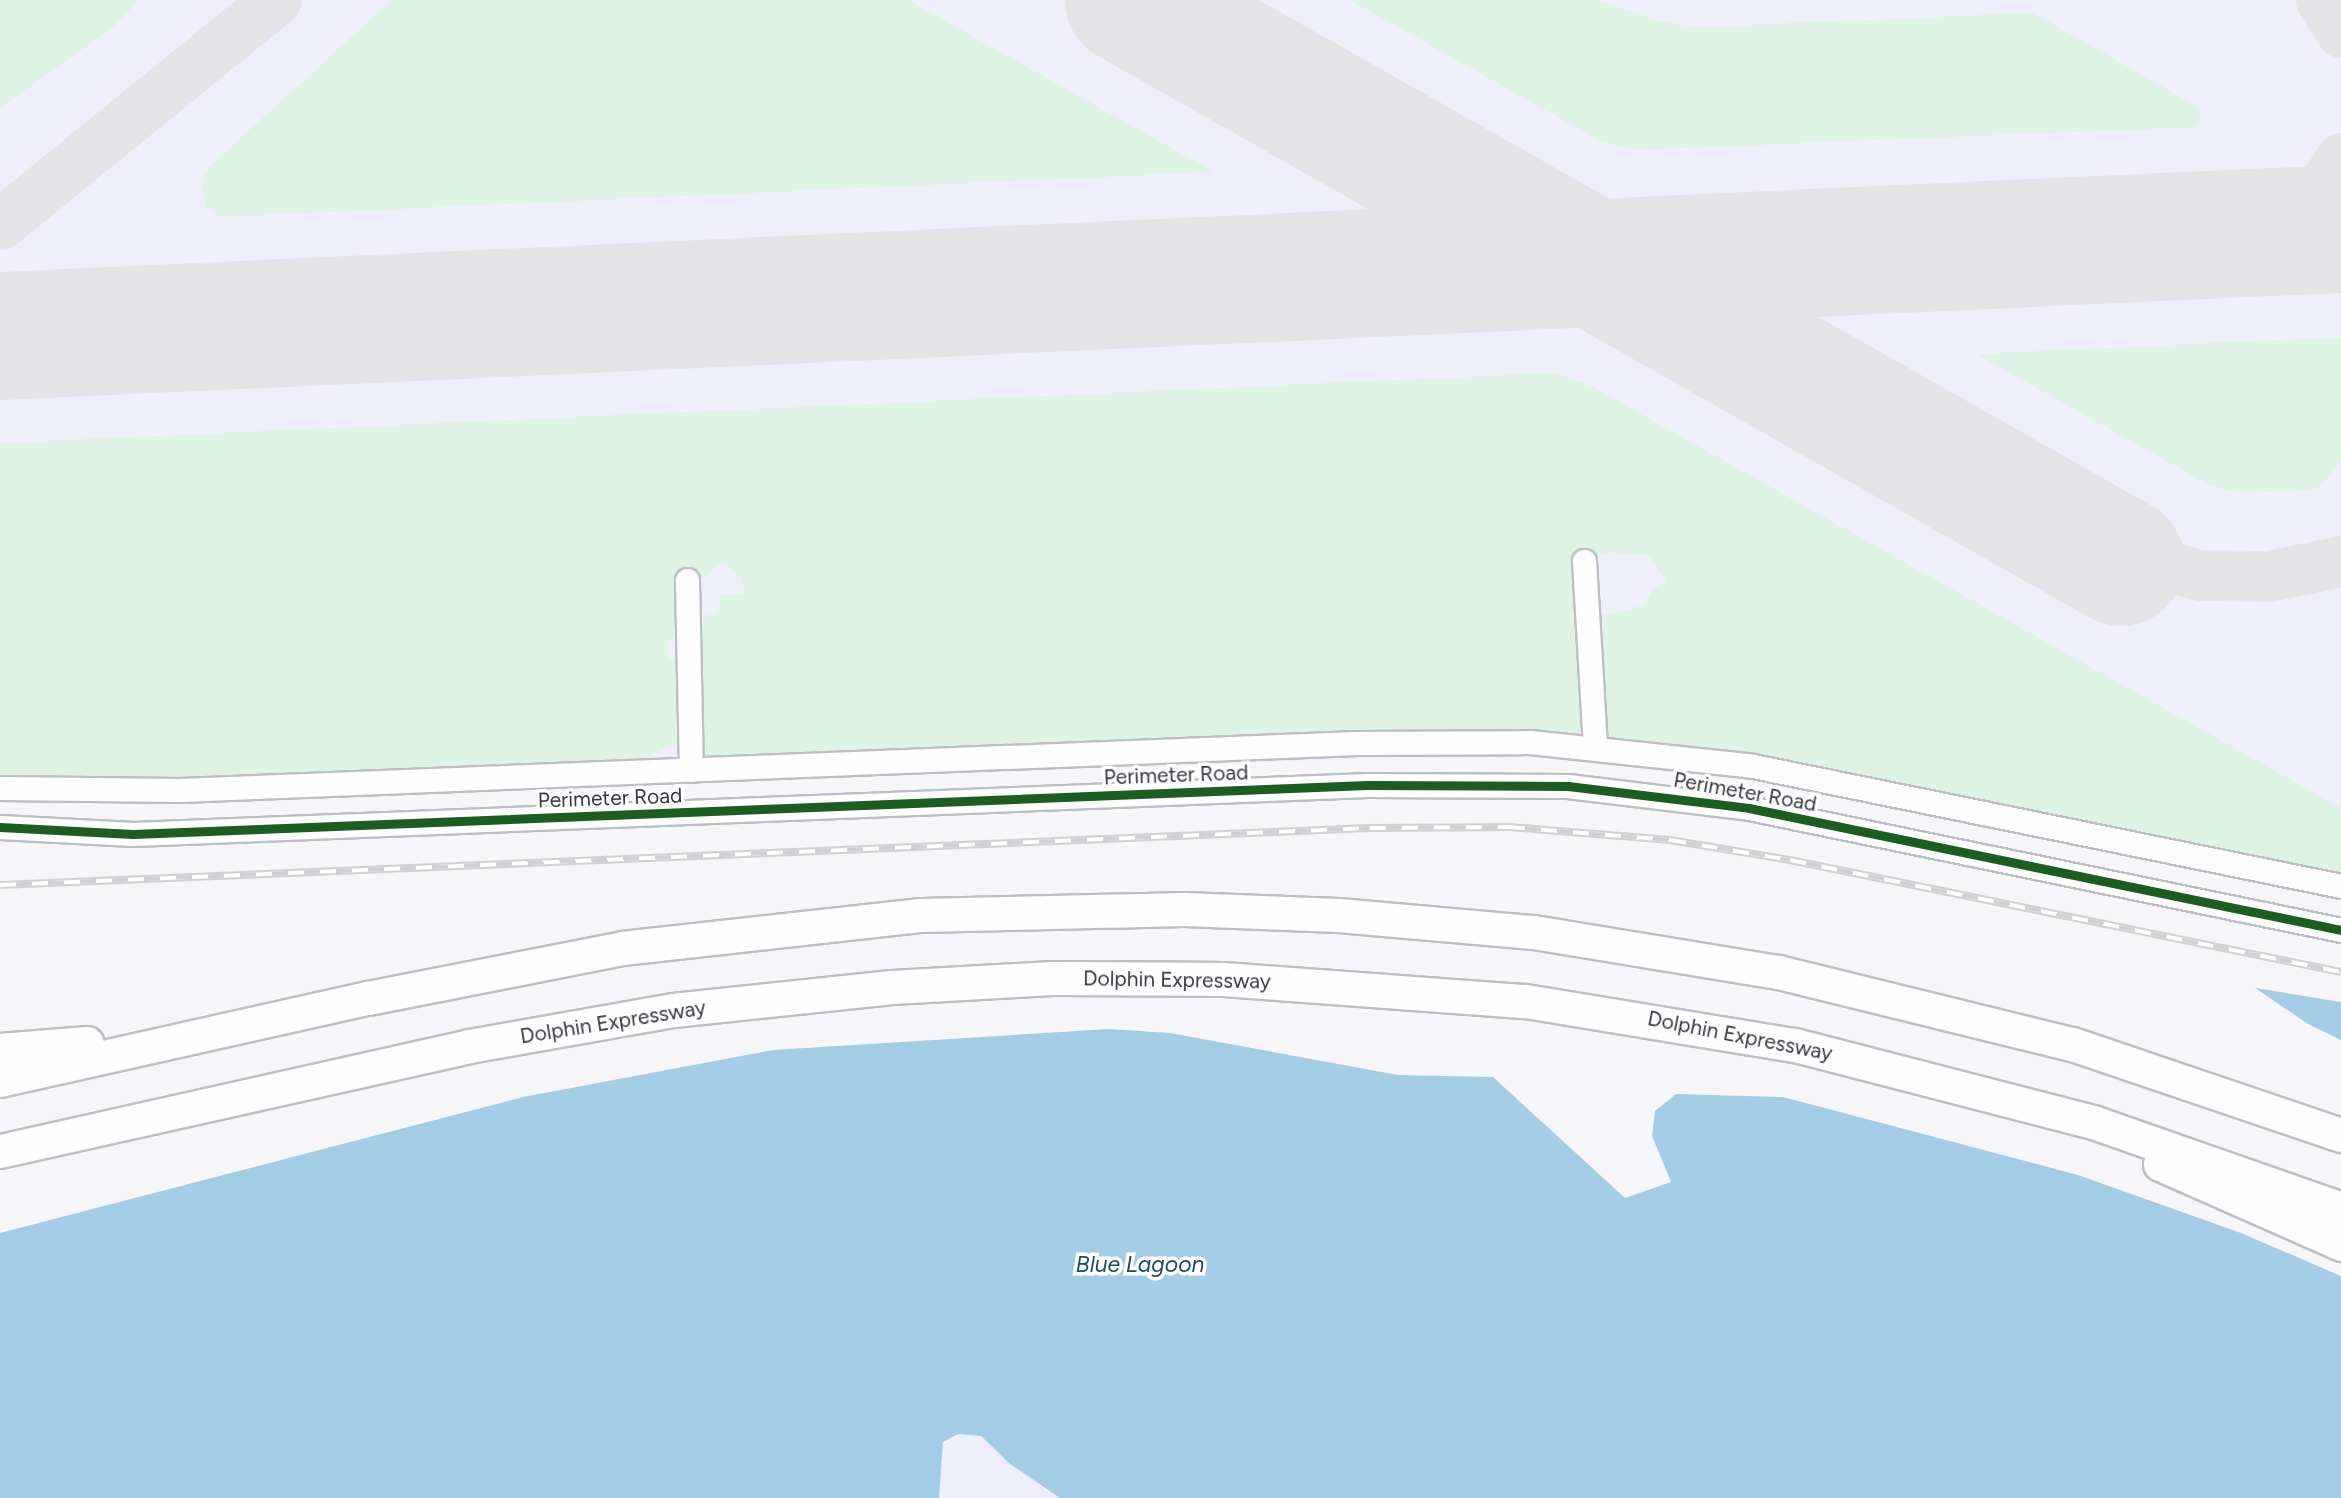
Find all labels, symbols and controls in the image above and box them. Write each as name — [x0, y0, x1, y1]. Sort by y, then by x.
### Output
street label: Perimeter Road — [1103, 760, 1249, 790]
street label: Perimeter Road — [1672, 767, 1818, 817]
street label: Perimeter Road — [537, 783, 683, 813]
street label: Dolphin Expressway — [1083, 966, 1271, 994]
street label: Dolphin Expressway — [518, 995, 708, 1049]
street label: Dolphin Expressway — [1645, 1006, 1835, 1066]
water label: Blue Lagoon — [1076, 1250, 1204, 1278]

